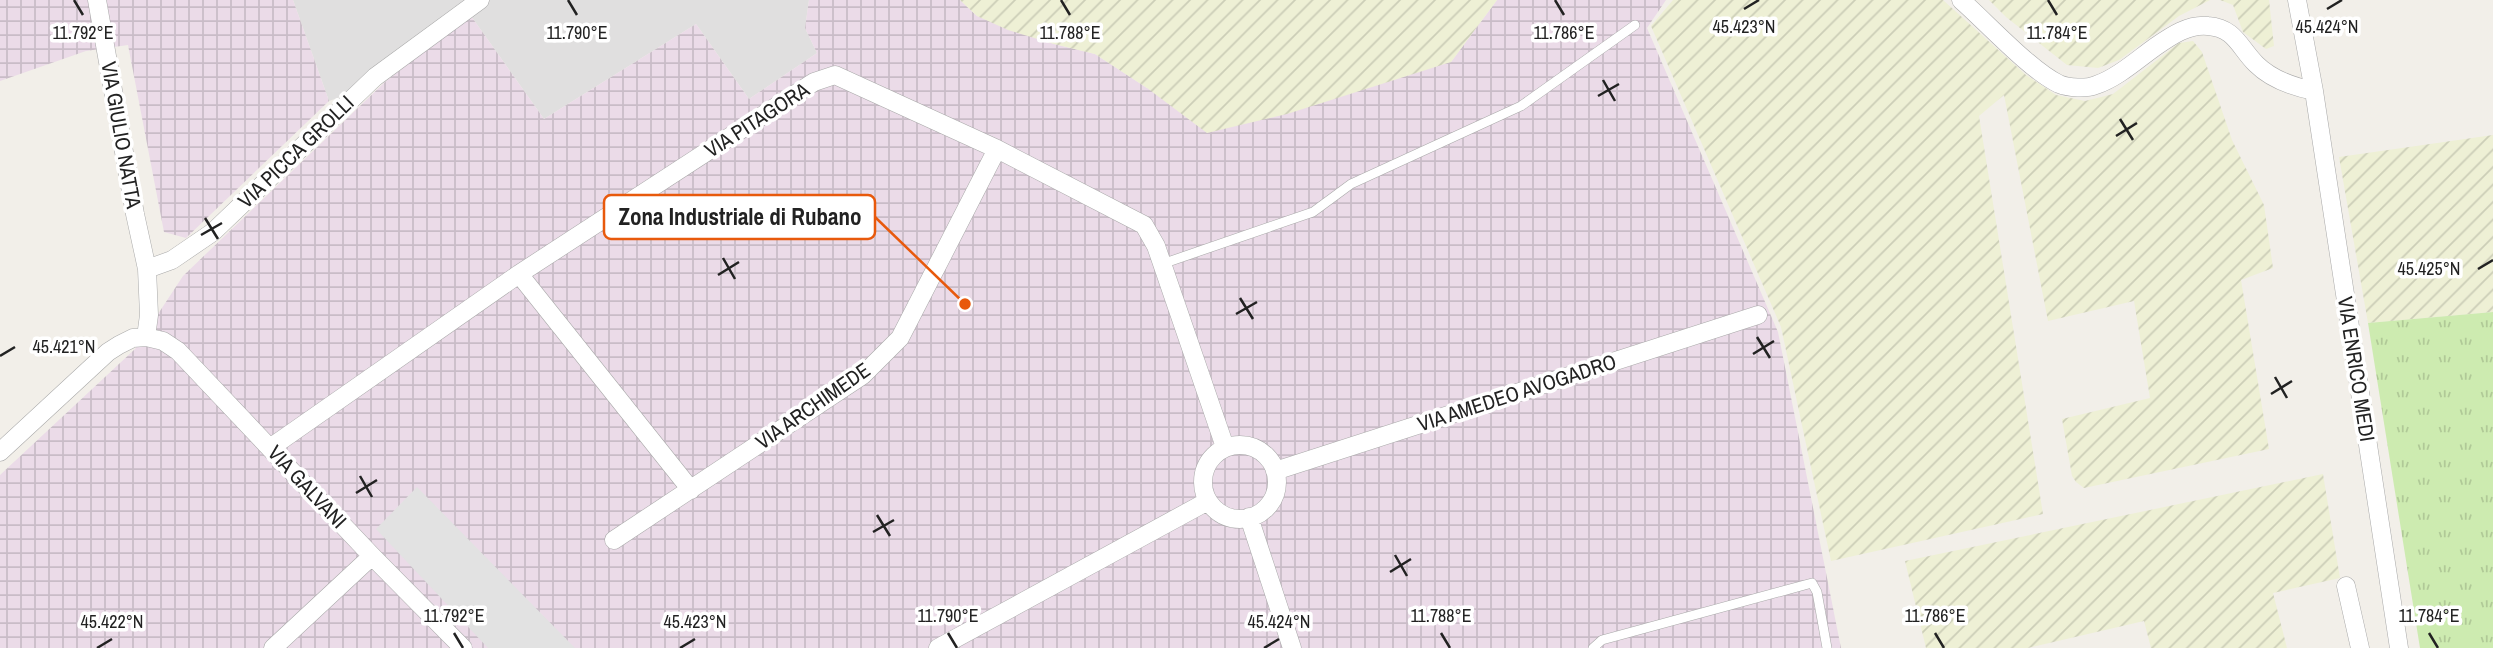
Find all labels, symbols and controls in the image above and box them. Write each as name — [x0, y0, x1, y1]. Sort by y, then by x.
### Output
text: 45.423°N — [1713, 14, 1776, 39]
text: 45.424°N — [2296, 14, 2359, 39]
text: 11.792°E — [52, 20, 114, 45]
text: 11.790°E — [546, 20, 608, 45]
text: 11.788°E — [1039, 20, 1101, 45]
text: 11.786°E — [1533, 20, 1595, 45]
text: 11.784°E — [2026, 20, 2088, 45]
street label: VIA GIULIO NATTA — [94, 59, 149, 211]
street label: VIA PITAGORA — [699, 75, 815, 164]
street label: VIA PICCA GROLLI — [231, 89, 360, 215]
callout: Zona Industriale di Rubano — [604, 195, 875, 239]
text: Zona Industriale di Rubano — [618, 201, 862, 232]
text: 45.425°N — [2398, 256, 2461, 281]
street label: VIA ENRICO MEDI — [2331, 294, 2382, 443]
text: 45.421°N — [33, 334, 96, 359]
street label: VIA AMEDEO AVOGADRO — [1414, 347, 1620, 438]
street label: VIA ARCHIMEDE — [750, 355, 876, 456]
street label: VIA GALVANI — [261, 439, 353, 534]
text: 11.792°E — [423, 603, 485, 628]
text: 11.790°E — [917, 603, 979, 628]
text: 11.788°E — [1410, 603, 1472, 628]
text: 11.786°E — [1904, 603, 1966, 628]
text: 11.784°E — [2398, 603, 2460, 628]
text: 45.422°N — [81, 609, 144, 634]
text: 45.423°N — [664, 609, 727, 634]
text: 45.424°N — [1248, 609, 1311, 634]

